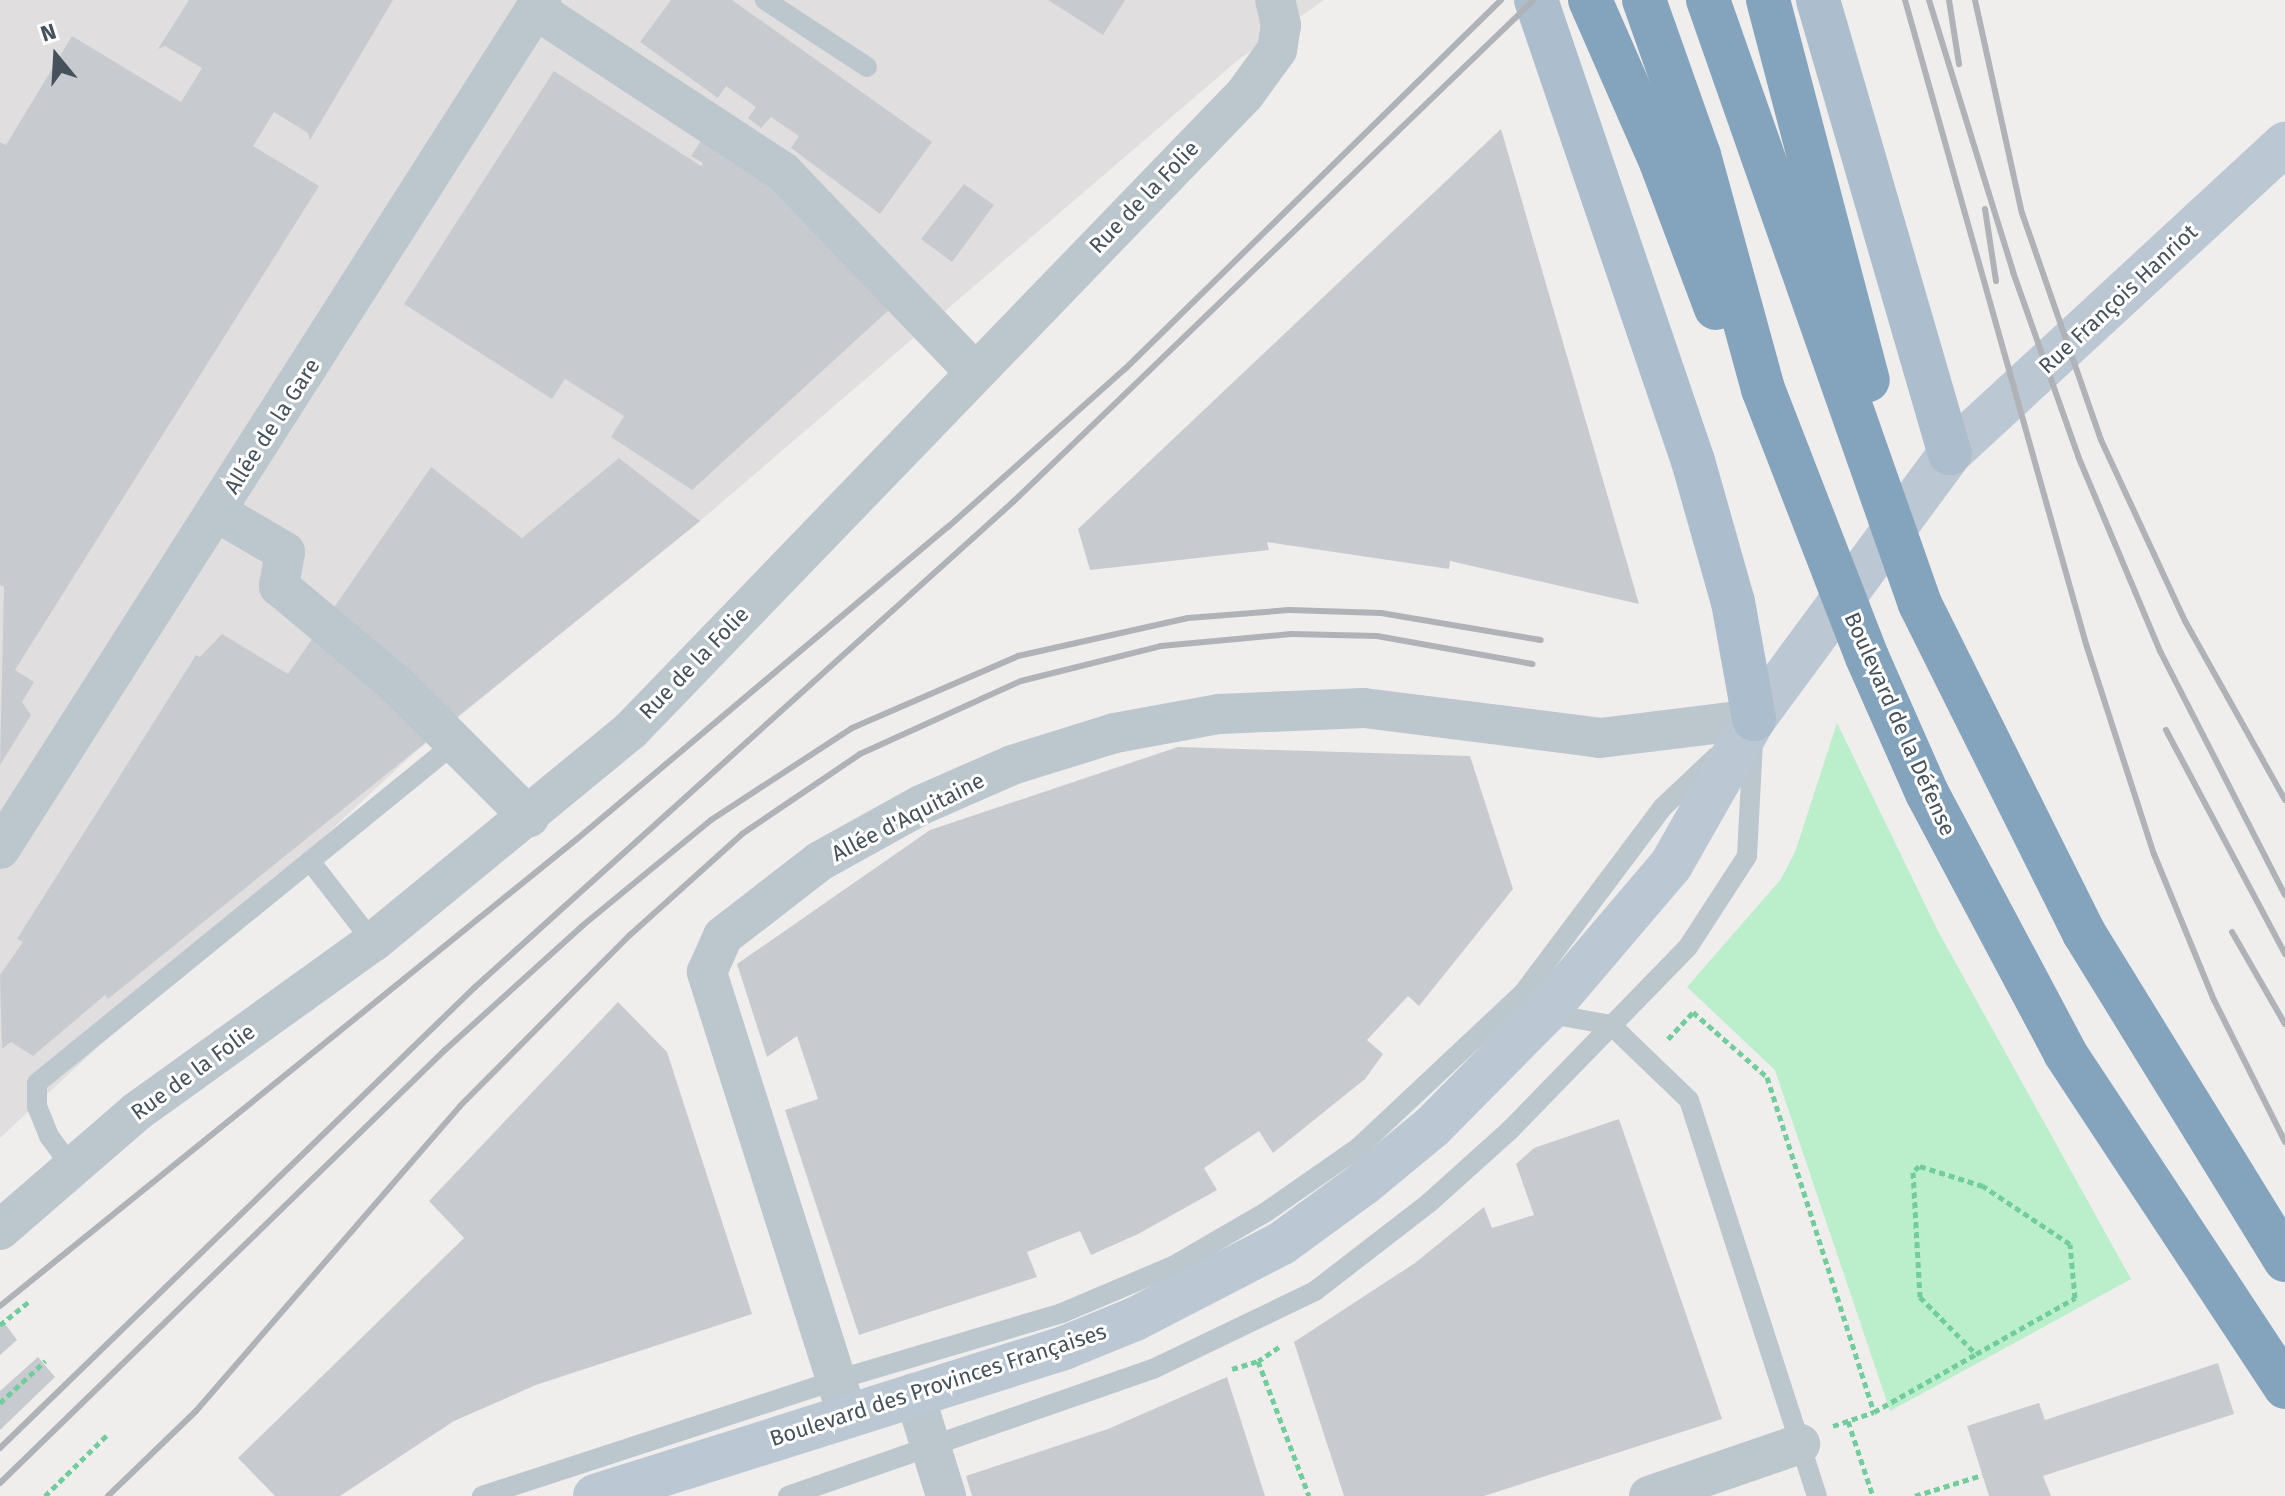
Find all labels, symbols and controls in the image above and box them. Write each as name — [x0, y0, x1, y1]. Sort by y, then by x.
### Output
north arrow — [16, 16, 96, 96]
text: N — [37, 18, 60, 48]
street label: Rue de la Folie — [1084, 135, 1204, 259]
street label: Rue François Hanriot — [2033, 219, 2203, 379]
street label: Allée de la Gare — [218, 353, 326, 499]
street label: Rue de la Folie — [634, 601, 754, 725]
street label: Boulevard de la Défense — [1839, 608, 1961, 840]
street label: Allée d'Aquitaine — [827, 767, 989, 867]
street label: Rue de la Folie — [126, 1018, 260, 1126]
street label: Boulevard des Provinces Françaises — [766, 1318, 1110, 1452]

